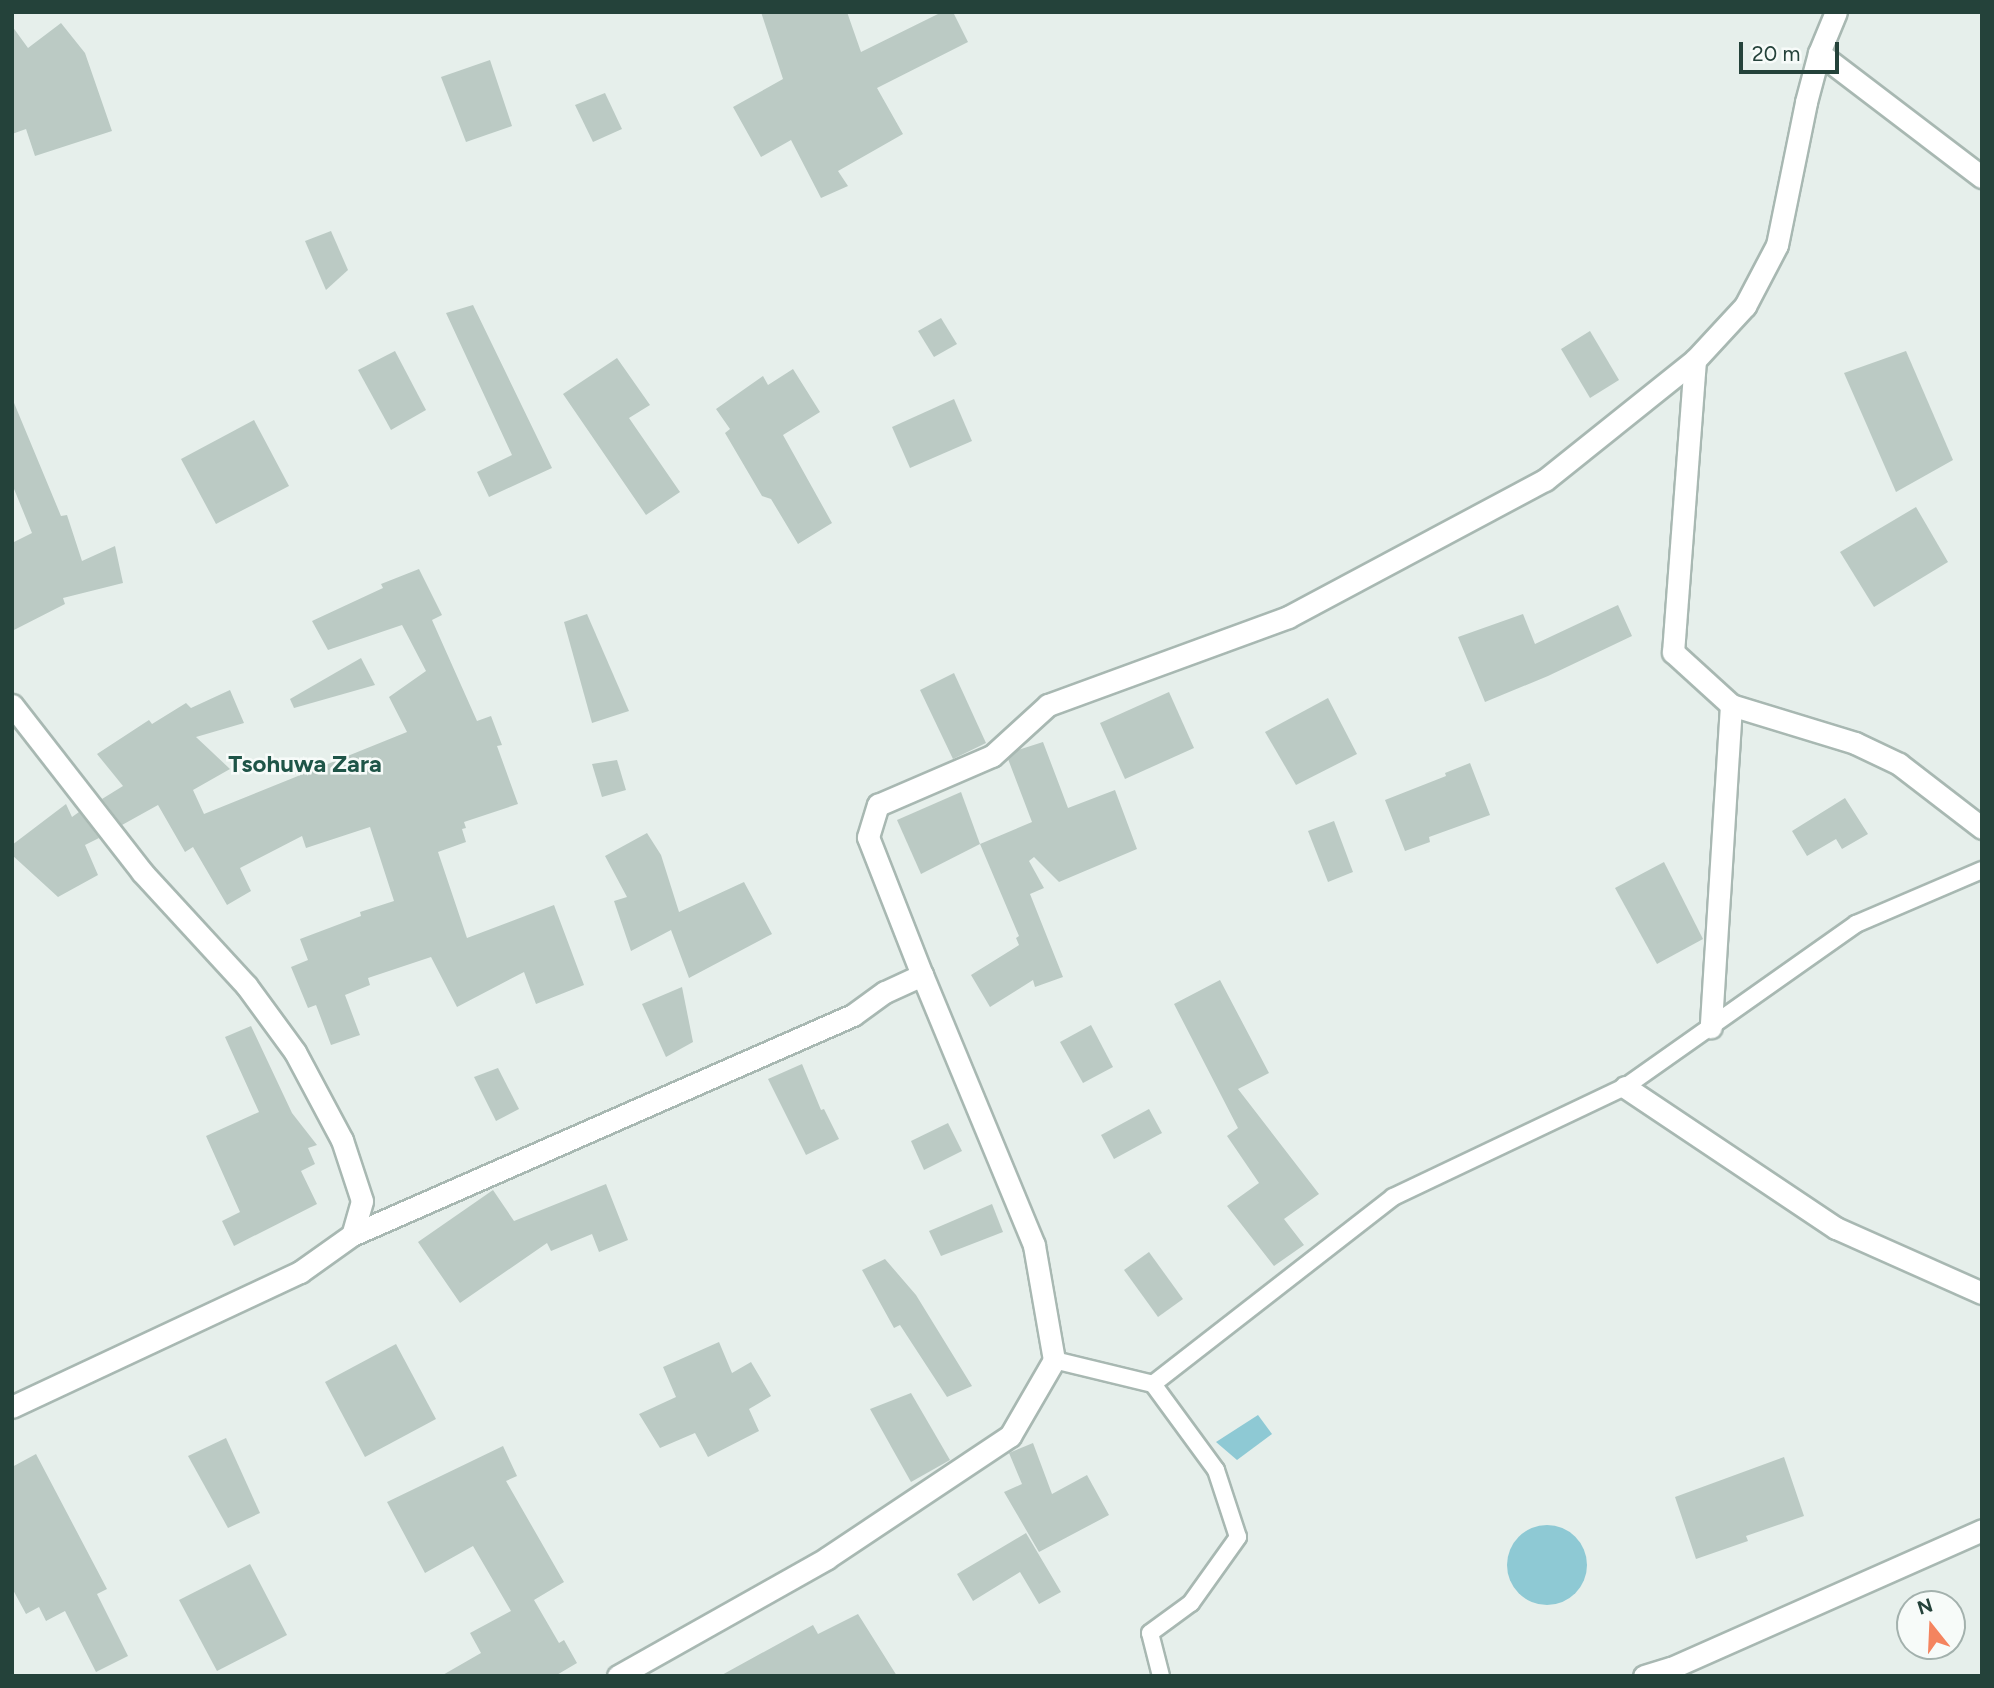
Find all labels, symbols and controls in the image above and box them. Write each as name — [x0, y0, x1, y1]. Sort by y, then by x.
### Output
scale bar — [1742, 28, 1842, 72]
text: 20 m — [1752, 41, 1800, 66]
district label: Tsohuwa Zara — [228, 750, 382, 778]
north arrow — [1896, 1590, 1966, 1660]
text: N — [1914, 1593, 1936, 1620]

